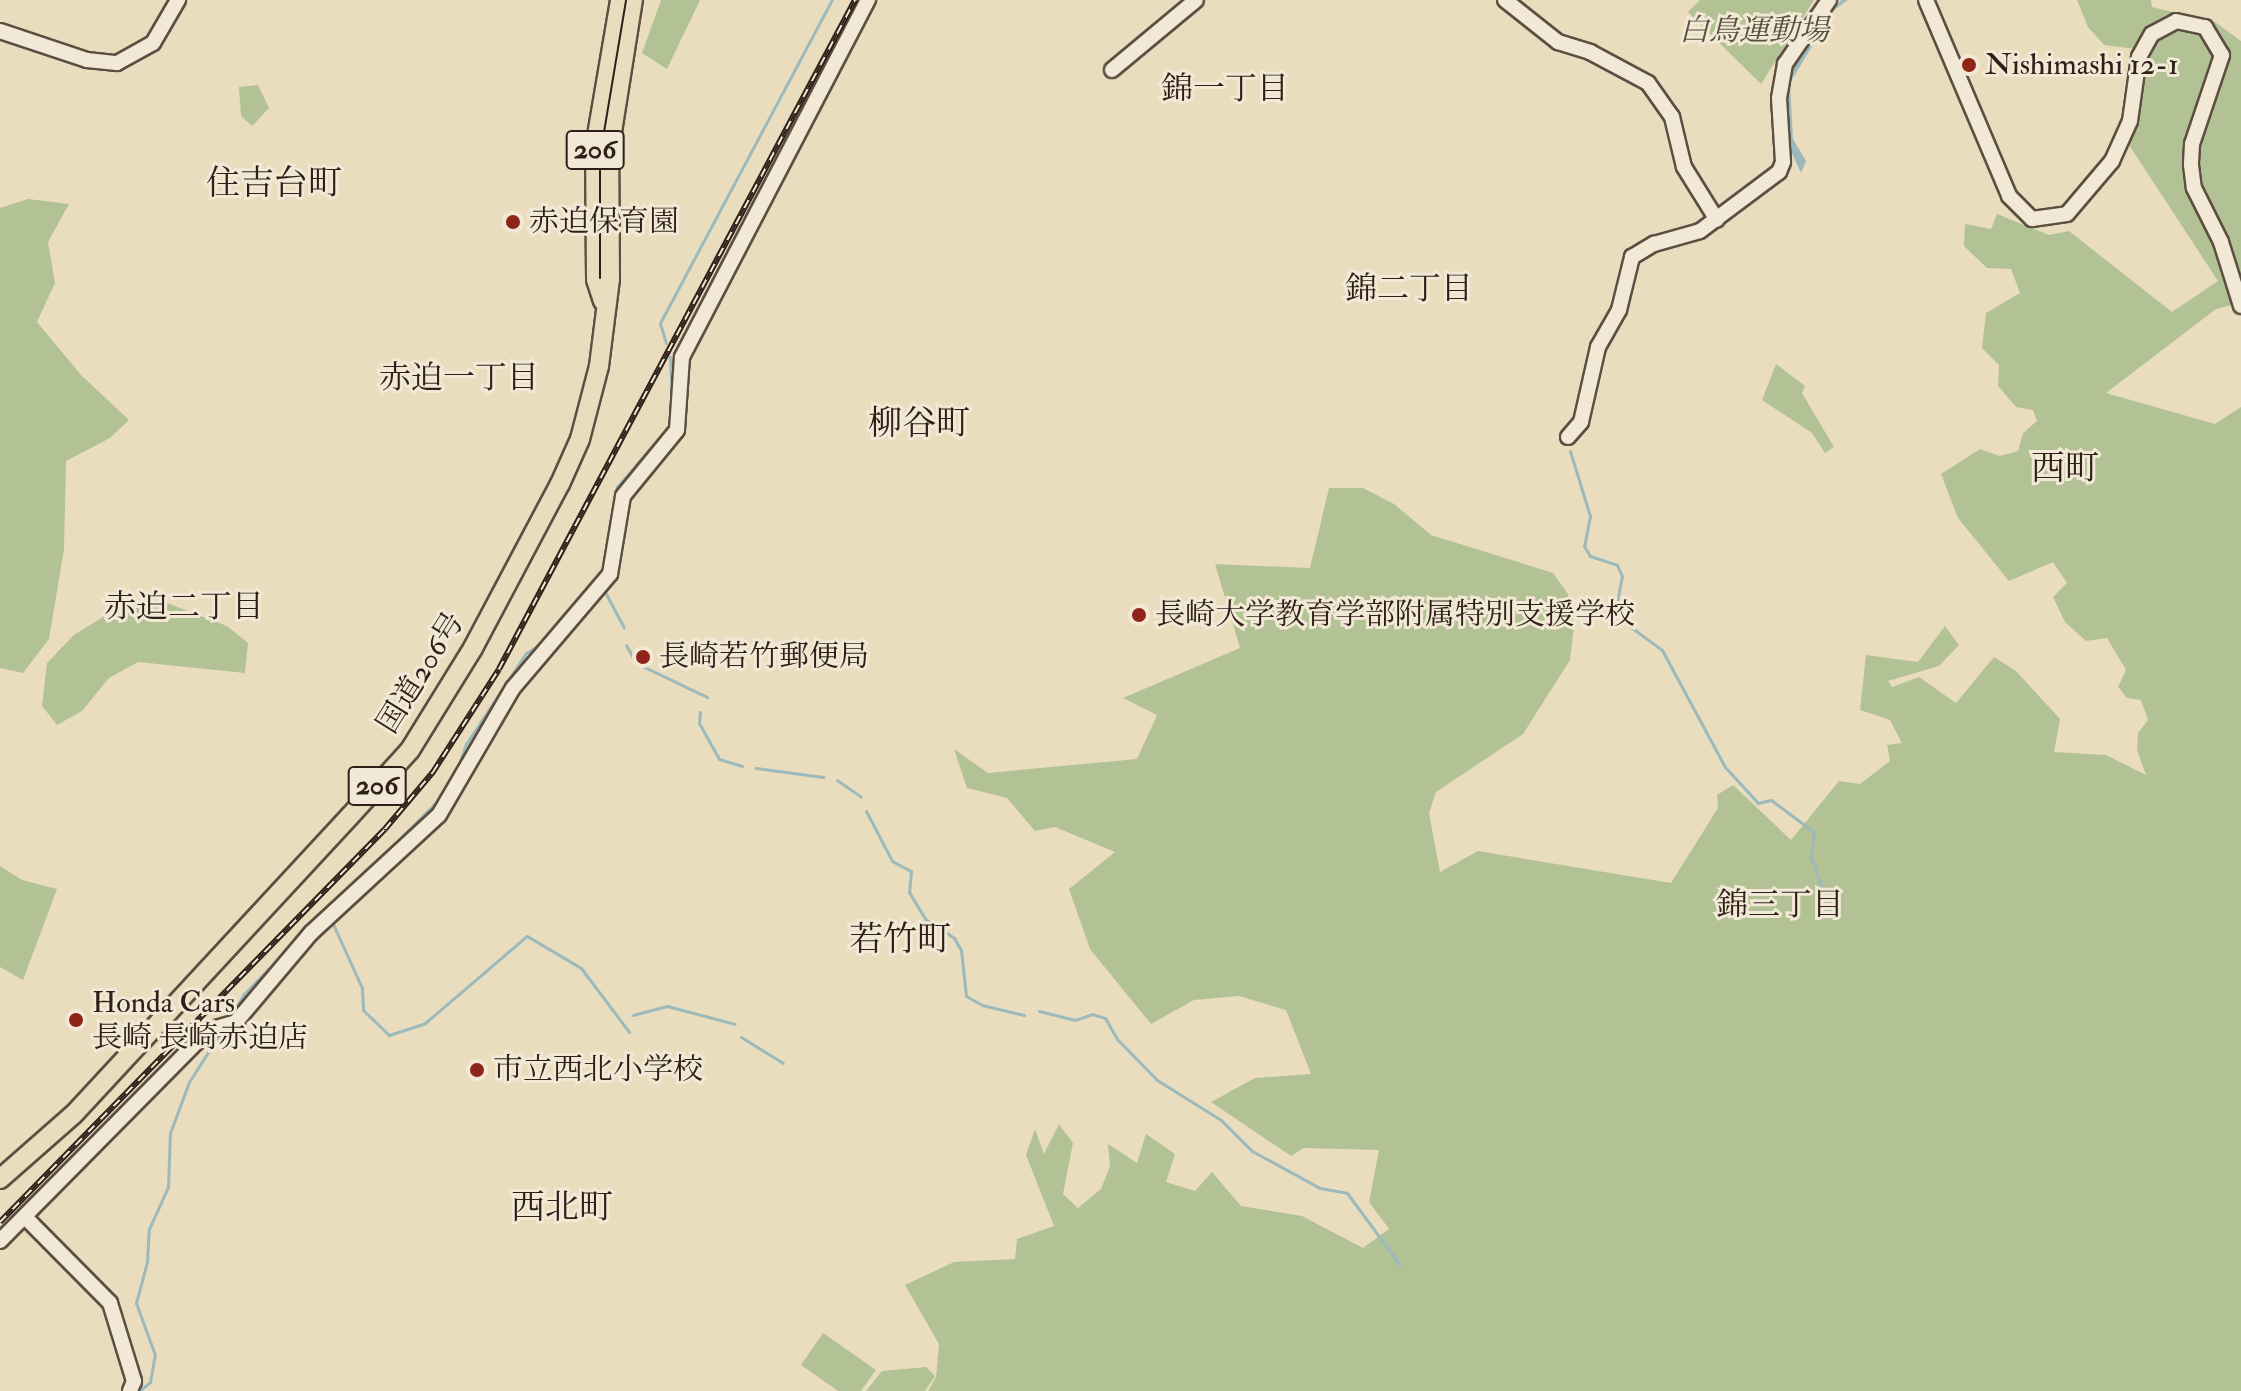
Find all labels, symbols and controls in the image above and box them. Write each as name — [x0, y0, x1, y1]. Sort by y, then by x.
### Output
park label: 白鳥運動場 — [1679, 13, 1829, 49]
place label: Nishimashi 12-1 — [1985, 47, 2179, 83]
marker: Nishimashi 12-1 — [1960, 56, 1978, 74]
district label: 錦一丁目 — [1161, 70, 1289, 108]
road number: 206 — [565, 126, 625, 174]
district label: 住吉台町 — [206, 164, 342, 204]
place label: 赤迫保育園 — [529, 204, 679, 240]
marker: 赤迫保育園 — [504, 213, 522, 231]
district label: 錦二丁目 — [1345, 270, 1473, 308]
district label: 赤迫一丁目 — [379, 359, 539, 397]
district label: 柳谷町 — [868, 404, 970, 444]
district label: 西町 — [2031, 449, 2099, 489]
district label: 赤迫二丁目 — [104, 588, 264, 626]
place label: 長崎大学教育学部附属特別支援学校 — [1155, 597, 1635, 633]
street label: 国道206号 — [370, 606, 472, 740]
marker: 長崎大学教育学部附属特別支援学校 — [1130, 606, 1148, 624]
place label: 長崎若竹郵便局 — [659, 639, 869, 675]
marker: 長崎若竹郵便局 — [634, 648, 652, 666]
road number: 206 — [347, 762, 407, 810]
district label: 錦三丁目 — [1716, 886, 1844, 924]
district label: 若竹町 — [849, 920, 951, 960]
place label: Honda Cars 長崎 長崎赤迫店 — [92, 985, 308, 1056]
marker: Honda Cars 長崎 長崎赤迫店 — [67, 1011, 85, 1029]
place label: 市立西北小学校 — [493, 1052, 703, 1088]
marker: 市立西北小学校 — [468, 1061, 486, 1079]
district label: 西北町 — [511, 1188, 613, 1228]

